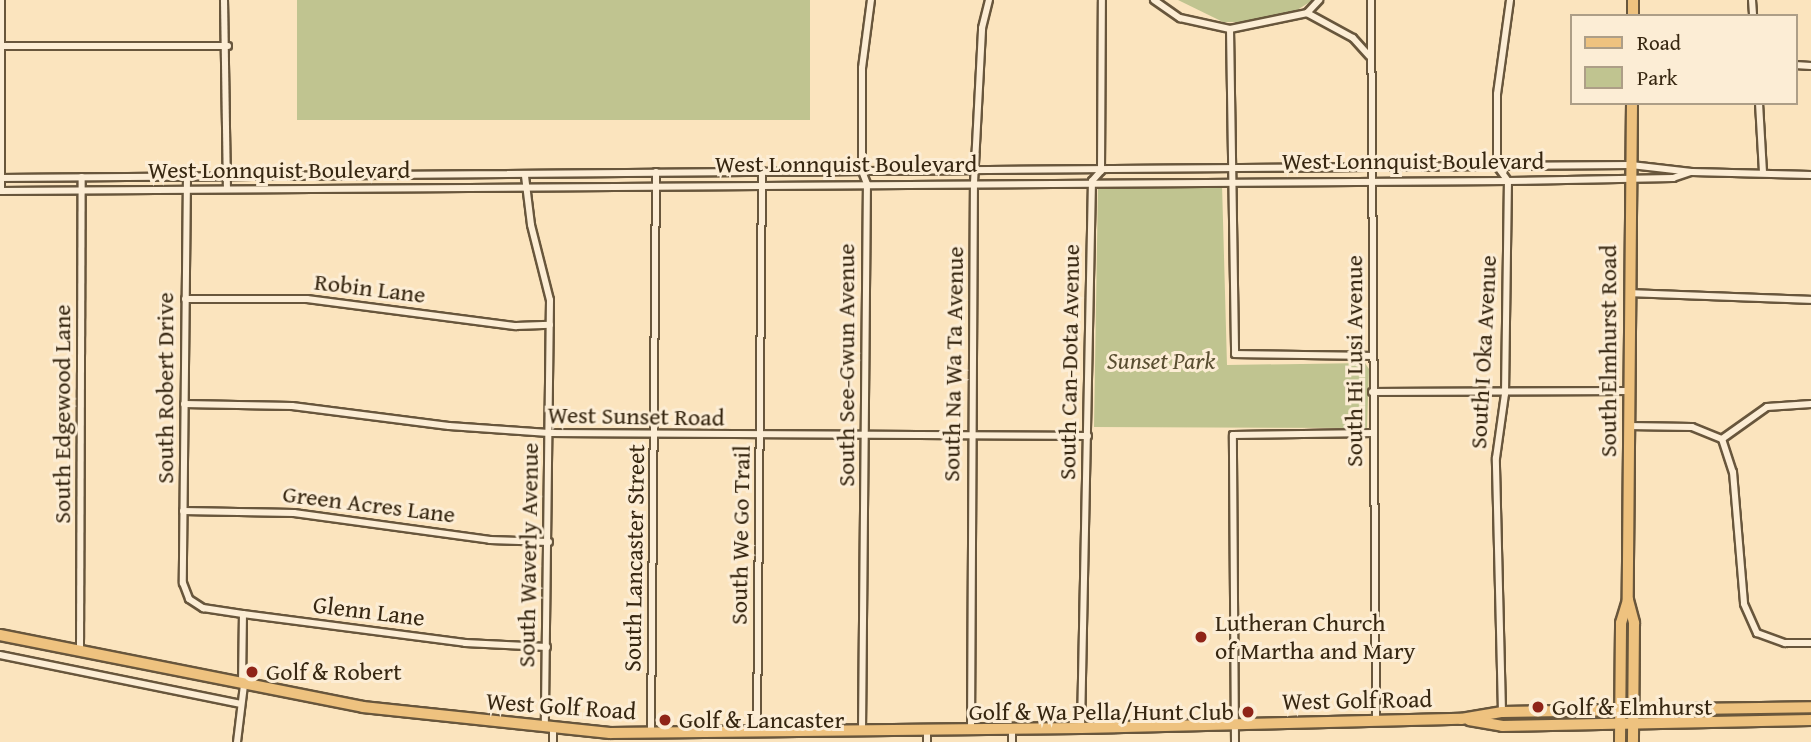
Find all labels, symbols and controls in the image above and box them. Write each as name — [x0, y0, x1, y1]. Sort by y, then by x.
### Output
legend — [1570, 14, 1797, 105]
text: Road — [1637, 27, 1681, 58]
text: Park — [1637, 62, 1678, 93]
street label: West Lonnquist Boulevard — [1282, 147, 1544, 175]
street label: West Lonnquist Boulevard — [715, 150, 977, 178]
street label: West Lonnquist Boulevard — [148, 156, 410, 184]
street label: South See-Gwun Avenue — [832, 243, 860, 487]
street label: South Can-Dota Avenue — [1053, 244, 1085, 480]
street label: South Elmhurst Road — [1594, 245, 1622, 457]
street label: South Na Wa Ta Avenue — [937, 246, 969, 482]
street label: South I Oka Avenue — [1464, 254, 1502, 450]
street label: South Hi Lusi Avenue — [1340, 255, 1368, 467]
street label: Robin Lane — [313, 267, 427, 309]
street label: South Robert Drive — [151, 292, 179, 484]
street label: South Edgewood Lane — [48, 304, 76, 524]
park label: Sunset Park — [1107, 347, 1215, 375]
street label: West Sunset Road — [547, 400, 725, 432]
street label: South Waverly Avenue — [512, 442, 544, 668]
street label: South Lancaster Street — [618, 444, 650, 672]
street label: South We Go Trail — [724, 445, 756, 625]
street label: Green Acres Lane — [281, 479, 457, 529]
street label: Glenn Lane — [312, 590, 426, 632]
place label: Lutheran Church of Martha and Mary — [1215, 609, 1415, 665]
marker: Lutheran Church of Martha and Mary — [1193, 629, 1209, 645]
place label: Golf & Robert — [266, 658, 402, 686]
marker: Golf & Robert — [244, 664, 260, 680]
street label: West Golf Road — [1282, 684, 1432, 716]
street label: West Golf Road — [485, 686, 637, 726]
place label: Golf & Elmhurst — [1552, 693, 1712, 721]
place label: Golf & Wa Pella/Hunt Club — [969, 698, 1234, 726]
marker: Golf & Elmhurst — [1530, 699, 1546, 715]
marker: Golf & Wa Pella/Hunt Club — [1240, 704, 1256, 720]
place label: Golf & Lancaster — [679, 706, 844, 734]
marker: Golf & Lancaster — [657, 712, 673, 728]

